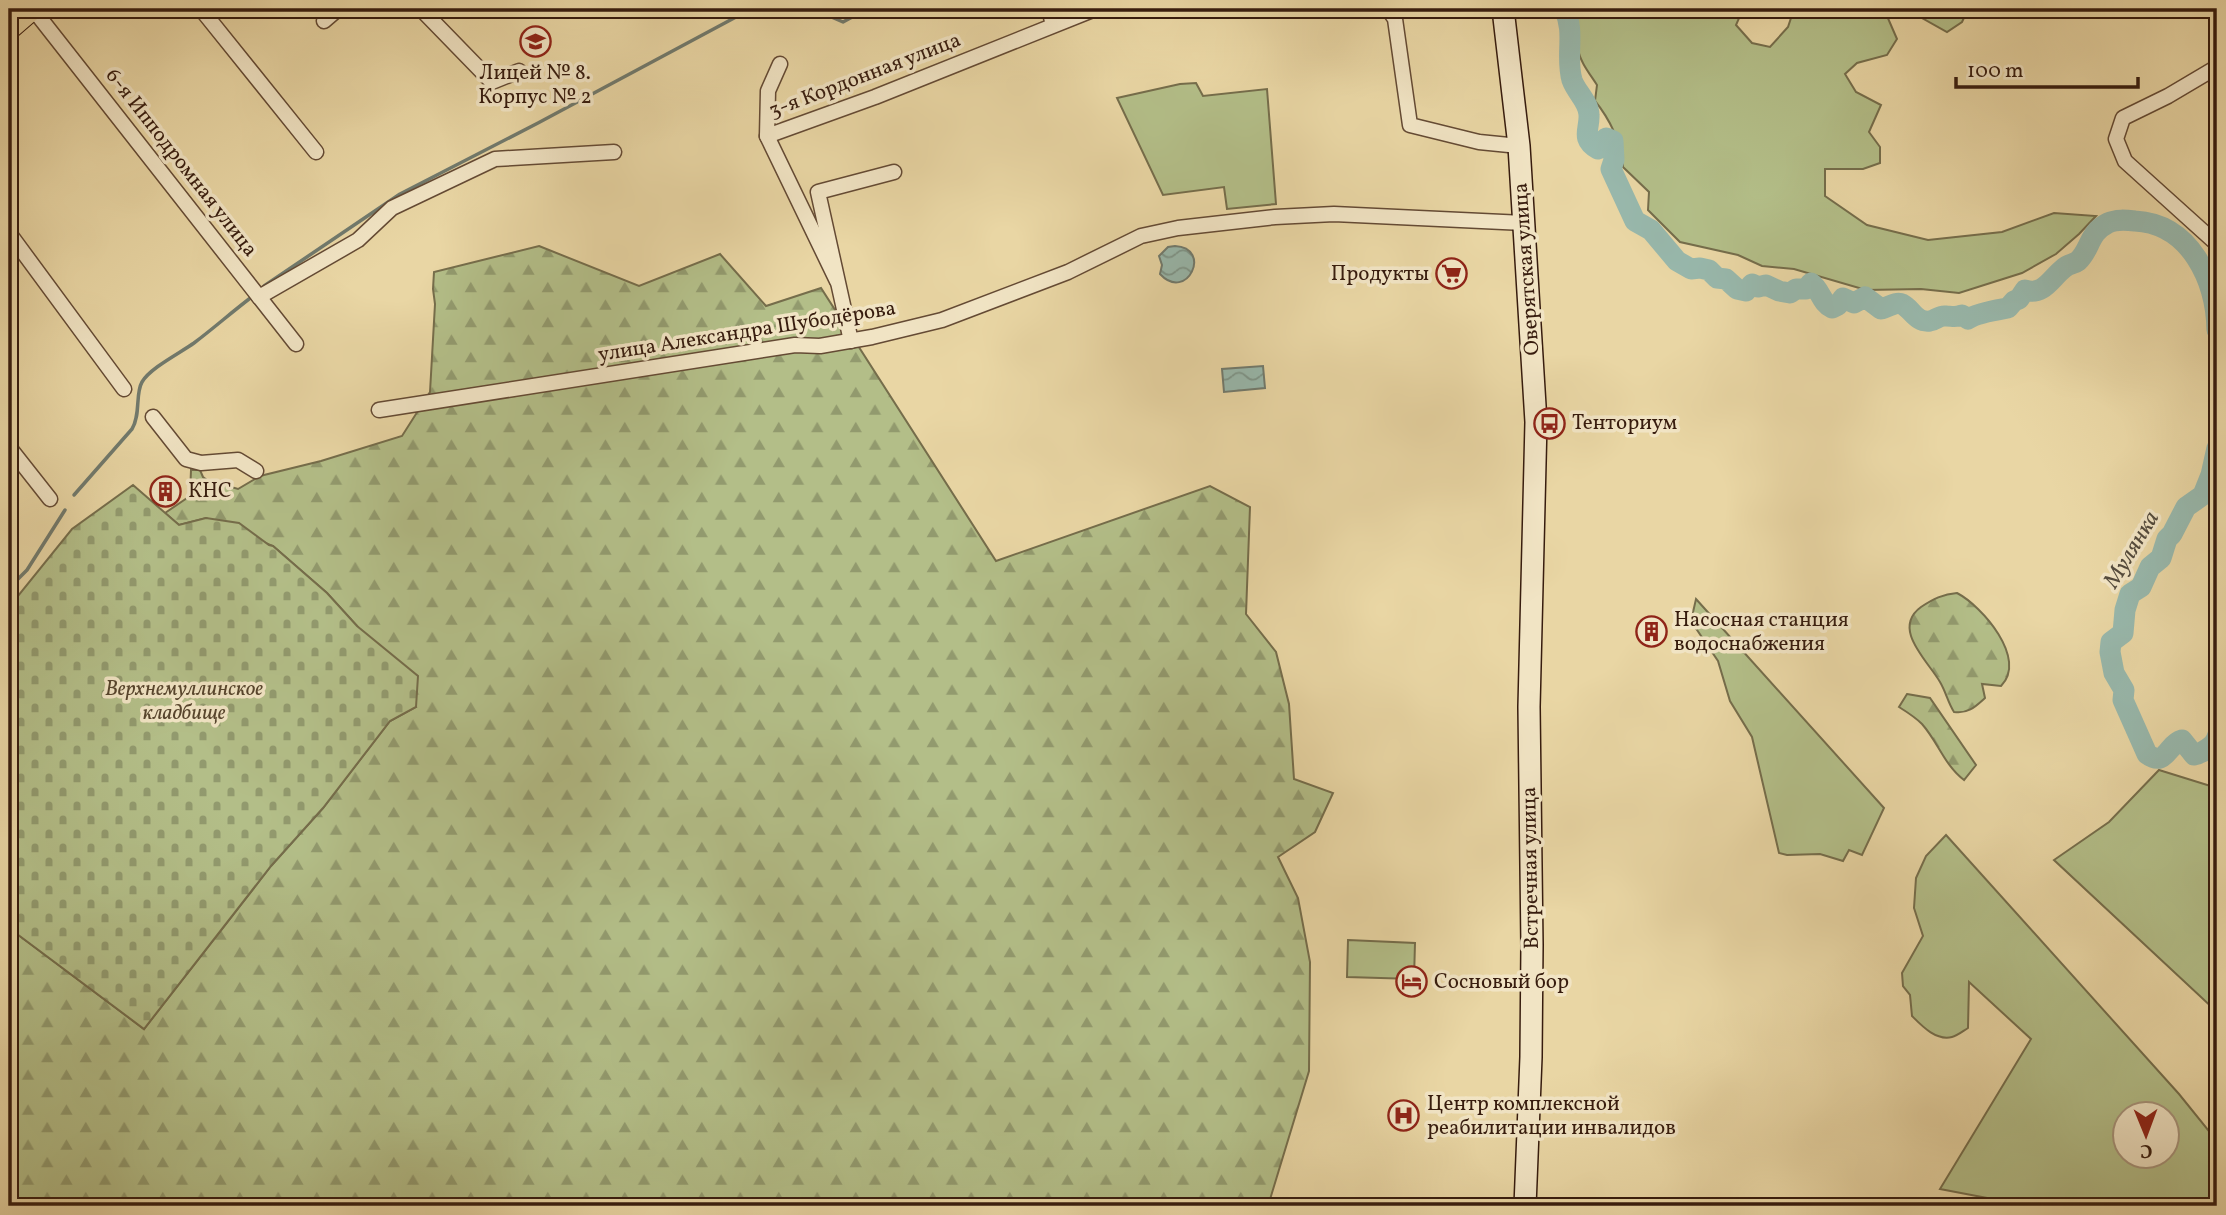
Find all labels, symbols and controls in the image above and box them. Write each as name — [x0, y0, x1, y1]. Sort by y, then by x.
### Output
school or university icon: Лицей № 8. Корпус № 2 — [518, 24, 552, 58]
street label: 3-я Кордонная улица — [765, 26, 965, 126]
scale bar — [1956, 46, 2138, 90]
text: 100 m — [1967, 57, 2024, 86]
place label: Лицей № 8. Корпус № 2 — [478, 59, 592, 112]
street label: 6-я Ипподромная улица — [98, 63, 264, 263]
street label: Оверятская улица — [1506, 182, 1548, 356]
supermarket icon: Пpoдукты — [1435, 257, 1469, 291]
place label: Пpoдукты — [1331, 260, 1429, 289]
street label: улица Александра Шубодёрова — [596, 294, 898, 370]
bus stop icon: Тенториум — [1532, 406, 1566, 440]
place label: Тенториум — [1572, 409, 1677, 438]
building icon: КНС — [148, 474, 182, 508]
place label: КНС — [188, 477, 232, 506]
water label: Мулянка — [2096, 505, 2168, 596]
place label: Насосная станция водоснабжения — [1674, 606, 1849, 659]
building icon: Насосная станция водоснабжения — [1634, 615, 1668, 649]
park label: Верхнемуллинское кладбище — [105, 675, 263, 728]
street label: Встречная улица — [1515, 786, 1547, 950]
hotel icon: Сосновый бор — [1394, 965, 1428, 999]
place label: Сосновый бор — [1434, 968, 1569, 997]
place label: Центр комплексной реабилитации инвалидов — [1427, 1090, 1676, 1143]
hospital icon: Центр комплексной реабилитации инвалидов — [1387, 1099, 1421, 1133]
north arrow — [2110, 1100, 2180, 1170]
text: С — [2140, 1137, 2153, 1163]

